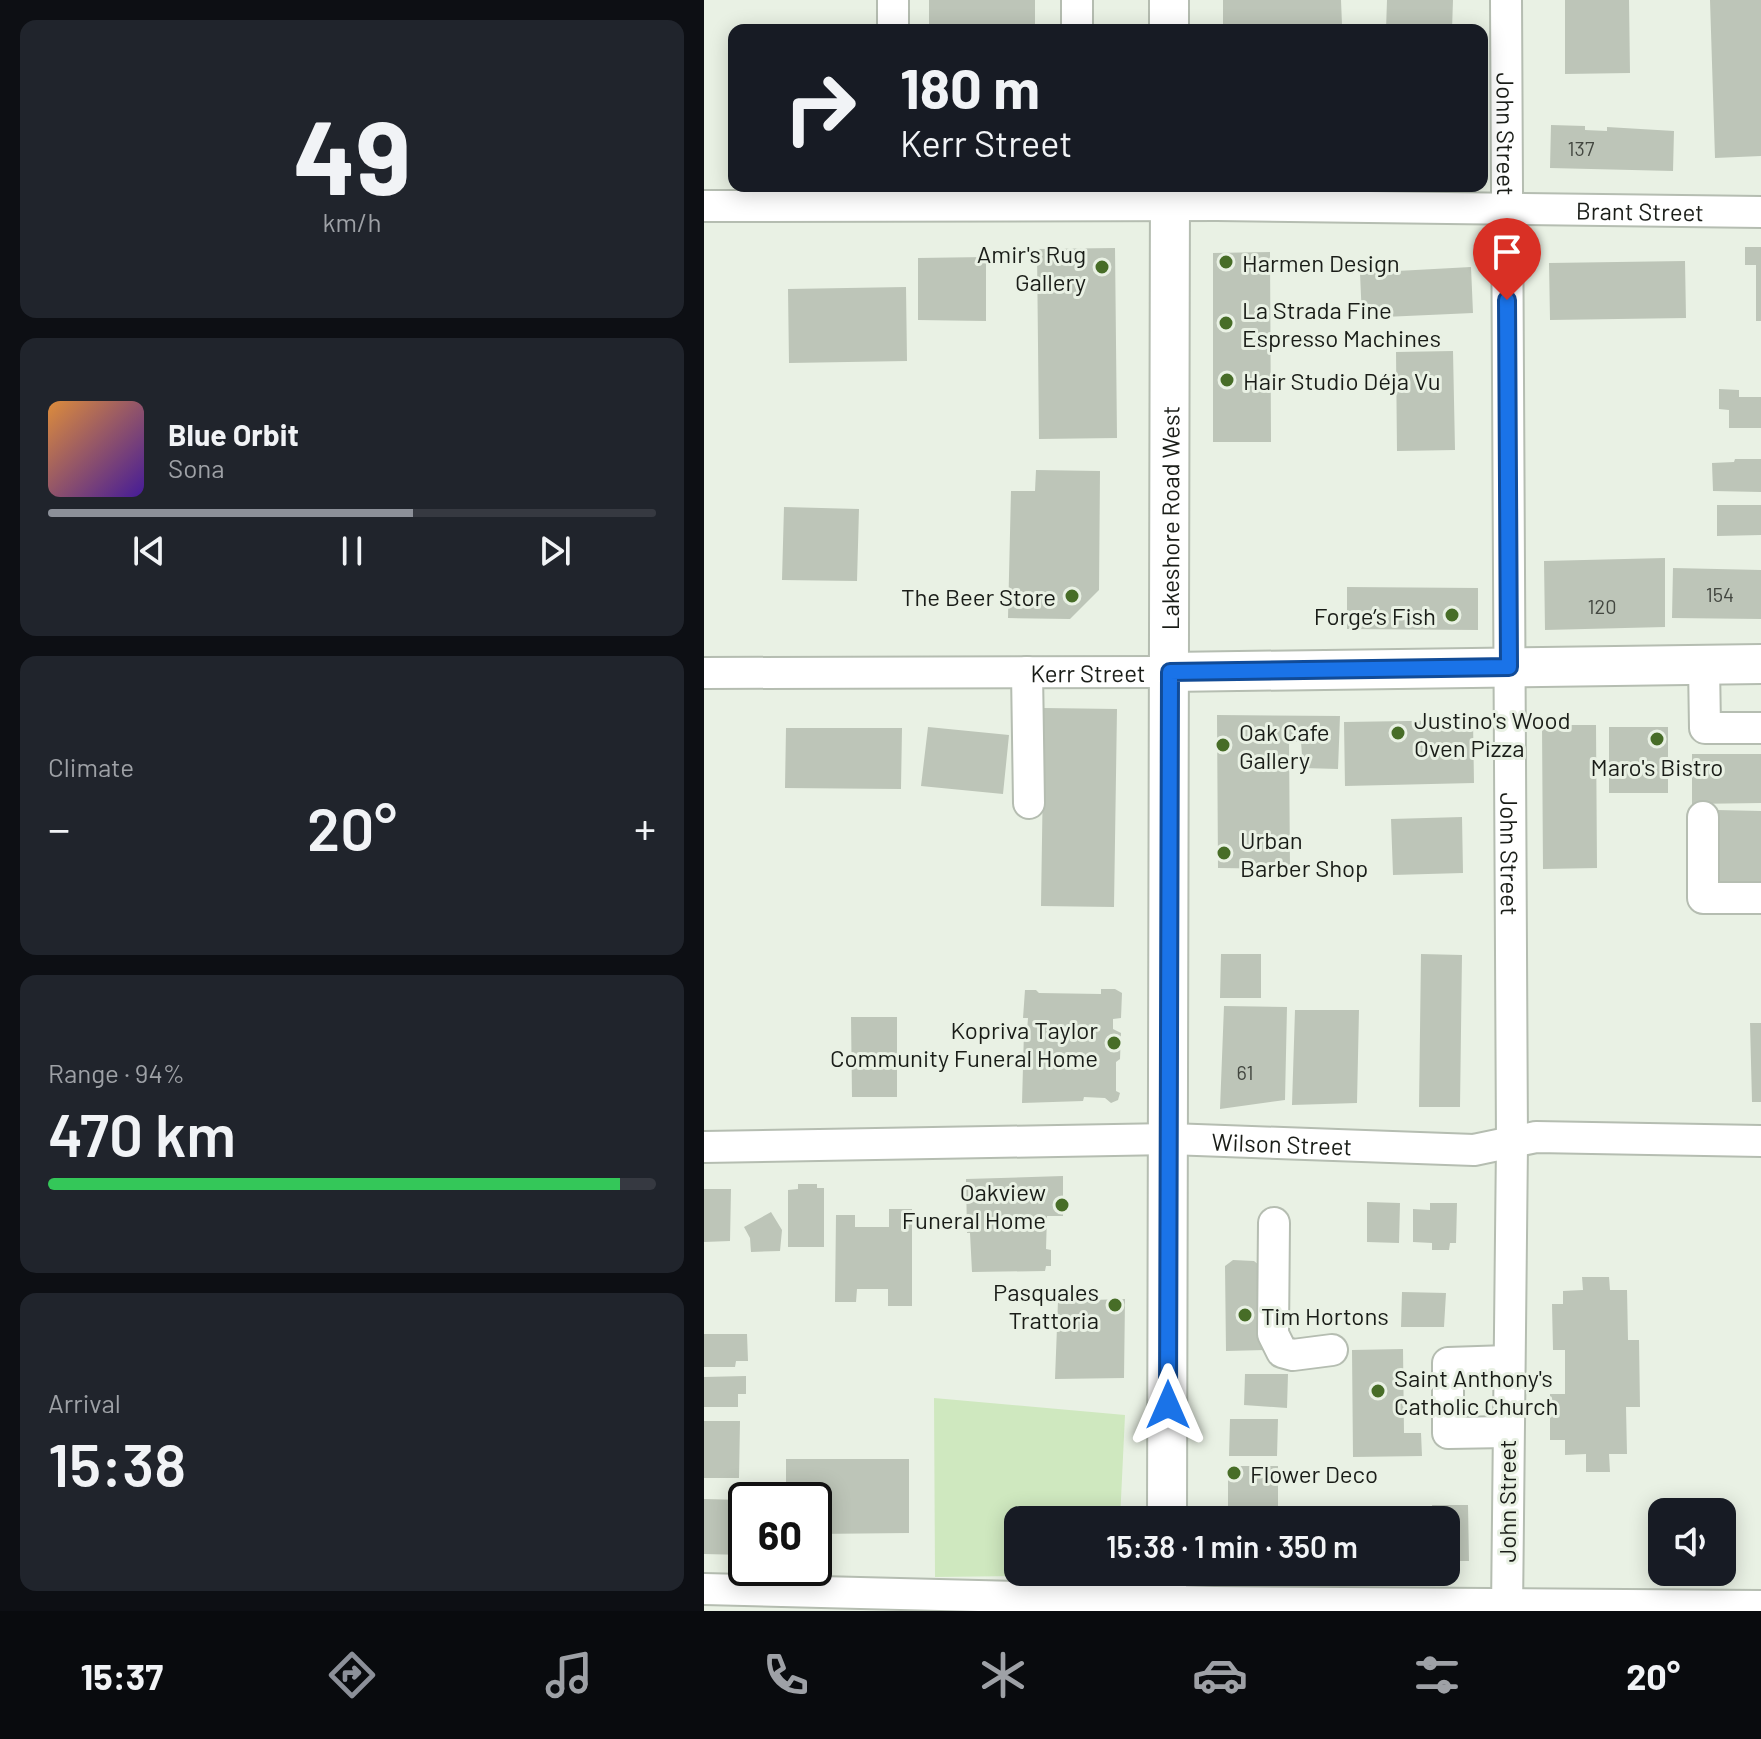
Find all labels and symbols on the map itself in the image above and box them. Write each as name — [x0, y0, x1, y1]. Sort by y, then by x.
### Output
street label: John Street — [1492, 72, 1522, 196]
house number: 137 — [1568, 136, 1595, 160]
street label: Brant Street — [1576, 195, 1704, 226]
pin — [1473, 218, 1541, 300]
place label: Amir's Rug Gallery — [977, 239, 1086, 296]
place label: Harmen Design — [1242, 248, 1400, 277]
marker: Harmen Design — [1217, 253, 1235, 271]
marker: Amir's Rug Gallery — [1093, 258, 1111, 276]
place label: La Strada Fine Espresso Machines — [1242, 295, 1441, 352]
marker: La Strada Fine Espresso Machines — [1217, 314, 1235, 332]
place label: Hair Studio Déja Vu — [1243, 366, 1441, 395]
marker: Hair Studio Déja Vu — [1218, 371, 1236, 389]
street label: Lakeshore Road West — [1155, 406, 1184, 630]
place label: The Beer Store — [901, 582, 1056, 611]
house number: 154 — [1706, 582, 1734, 606]
marker: The Beer Store — [1063, 587, 1081, 605]
house number: 120 — [1587, 594, 1617, 618]
place label: Forge’s Fish — [1314, 601, 1436, 630]
marker: Forge’s Fish — [1443, 606, 1461, 624]
street label: Kerr Street — [1030, 658, 1146, 687]
place label: Justino's Wood Oven Pizza — [1414, 705, 1571, 762]
place label: Oak Cafe Gallery — [1239, 717, 1330, 774]
marker: Justino's Wood Oven Pizza — [1389, 724, 1407, 742]
marker: Maro's Bistro — [1648, 730, 1666, 748]
marker: Oak Cafe Gallery — [1214, 736, 1232, 754]
place label: Maro's Bistro — [1591, 752, 1723, 781]
street label: John Street — [1496, 792, 1525, 916]
place label: Urban Barber Shop — [1240, 825, 1368, 882]
marker: Urban Barber Shop — [1215, 844, 1233, 862]
place label: Kopriva Taylor Community Funeral Home — [830, 1015, 1098, 1072]
marker: Kopriva Taylor Community Funeral Home — [1105, 1034, 1123, 1052]
house number: 61 — [1237, 1060, 1253, 1084]
street label: Wilson Street — [1211, 1126, 1353, 1160]
place label: Oakview Funeral Home — [902, 1177, 1046, 1234]
marker: Oakview Funeral Home — [1053, 1196, 1071, 1214]
place label: Pasquales Trattoria — [993, 1277, 1099, 1334]
marker: Pasquales Trattoria — [1106, 1296, 1124, 1314]
place label: Tim Hortons — [1261, 1301, 1389, 1330]
marker: Tim Hortons — [1236, 1306, 1254, 1324]
position arrow — [1126, 1363, 1210, 1447]
place label: Saint Anthony's Catholic Church — [1394, 1363, 1558, 1420]
marker: Saint Anthony's Catholic Church — [1369, 1382, 1387, 1400]
street label: John Street — [1492, 1439, 1521, 1563]
place label: Flower Deco — [1250, 1459, 1378, 1488]
marker: Flower Deco — [1225, 1464, 1243, 1482]
speed limit sign: 60 — [728, 1482, 832, 1586]

